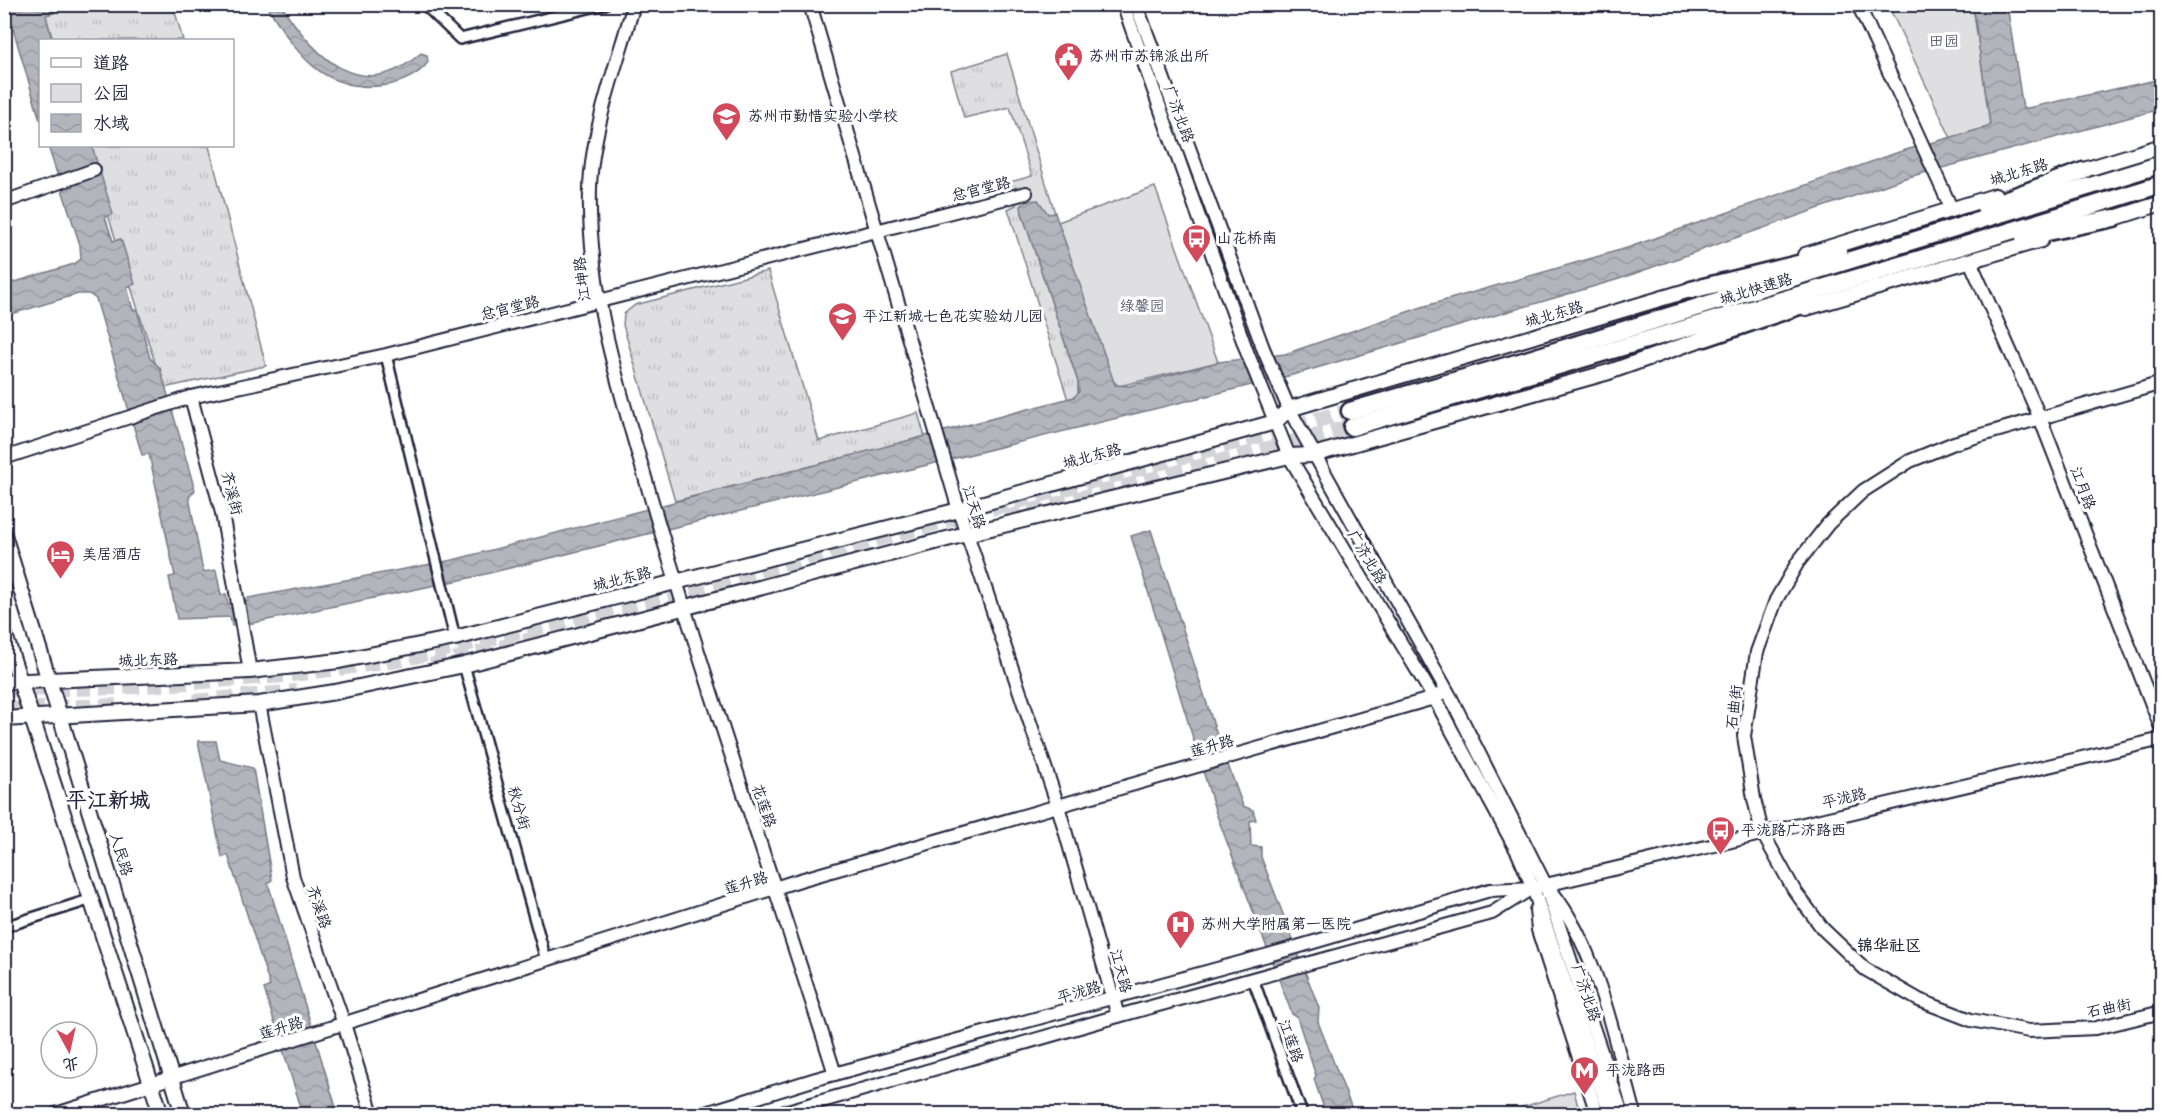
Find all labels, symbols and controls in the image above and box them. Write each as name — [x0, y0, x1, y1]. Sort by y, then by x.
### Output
park label: 田园 — [1929, 30, 1959, 54]
legend — [39, 39, 234, 147]
public building icon: 苏州市苏锦派出所 — [1052, 40, 1084, 82]
place label: 苏州市苏锦派出所 — [1089, 45, 1209, 69]
text: 道路 — [93, 50, 129, 79]
text: 公园 — [93, 80, 129, 109]
street label: 广济北路 — [1157, 82, 1200, 147]
school or university icon: 苏州市勤惜实验小学校 — [711, 100, 743, 142]
place label: 苏州市勤惜实验小学校 — [748, 105, 898, 129]
text: 水域 — [93, 110, 129, 139]
street label: 城北东路 — [1987, 153, 2051, 193]
street label: 总官堂路 — [949, 171, 1013, 209]
bus stop icon: 山花桥南 — [1180, 222, 1212, 264]
place label: 山花桥南 — [1217, 227, 1277, 251]
street label: 江坤路 — [568, 255, 598, 303]
street label: 城北快速路 — [1717, 268, 1796, 312]
street label: 总官堂路 — [478, 290, 542, 328]
park label: 绿馨园 — [1119, 295, 1165, 319]
street label: 城北东路 — [1522, 295, 1586, 335]
school or university icon: 平江新城七色花实验幼儿园 — [826, 300, 858, 342]
place label: 平江新城七色花实验幼儿园 — [863, 305, 1043, 329]
street label: 城北东路 — [1060, 438, 1124, 476]
street label: 江月路 — [2063, 463, 2101, 514]
street label: 齐溪街 — [214, 468, 248, 518]
street label: 江天路 — [955, 482, 991, 532]
street label: 广济北路 — [1340, 526, 1392, 589]
hotel icon: 美居酒店 — [45, 538, 77, 580]
place label: 美居酒店 — [82, 543, 142, 567]
street label: 城北东路 — [590, 561, 654, 599]
street label: 城北东路 — [118, 648, 178, 674]
street label: 石曲街 — [1720, 683, 1750, 731]
street label: 莲升路 — [1187, 729, 1237, 765]
street label: 花莲路 — [744, 781, 782, 832]
street label: 平泷路 — [1820, 782, 1869, 816]
street label: 秋分街 — [500, 783, 536, 833]
district label: 平江新城 — [66, 785, 150, 818]
bus stop icon: 平泷路广济路西 — [1704, 814, 1736, 856]
place label: 平泷路广济路西 — [1741, 819, 1846, 843]
street label: 人民路 — [102, 829, 138, 879]
street label: 莲升路 — [721, 866, 771, 902]
street label: 齐溪路 — [299, 882, 337, 933]
hospital icon: 苏州大学附属第一医院 — [1164, 908, 1196, 950]
place label: 苏州大学附属第一医院 — [1201, 913, 1351, 937]
district label: 锦华社区 — [1857, 934, 1921, 959]
street label: 江天路 — [1103, 946, 1137, 996]
street label: 广济北路 — [1564, 961, 1606, 1026]
street label: 平泷路 — [1054, 975, 1104, 1011]
street label: 石曲街 — [2085, 993, 2134, 1025]
street label: 莲升路 — [256, 1011, 306, 1047]
street label: 江莲路 — [1271, 1016, 1309, 1067]
north arrow — [39, 1020, 99, 1080]
text: 北 — [61, 1050, 81, 1077]
metro station icon: 平泷路西 — [1569, 1054, 1601, 1096]
place label: 平泷路西 — [1606, 1059, 1666, 1083]

